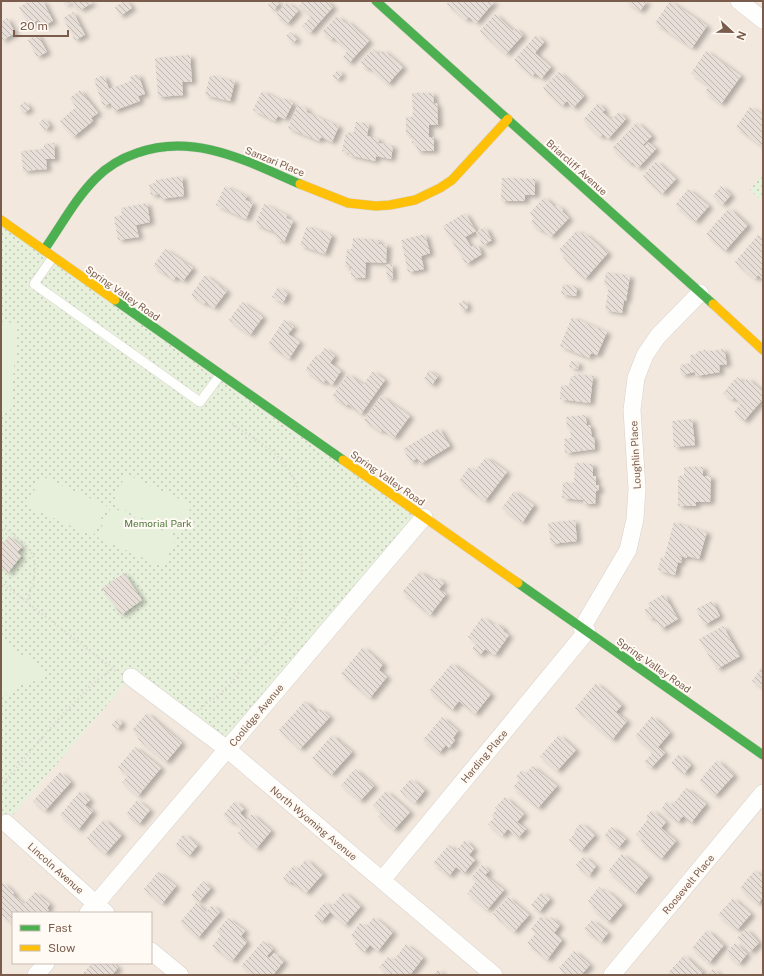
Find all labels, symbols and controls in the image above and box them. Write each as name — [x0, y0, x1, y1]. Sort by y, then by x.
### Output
scale bar — [14, 12, 68, 38]
north arrow — [712, 12, 752, 52]
text: 20 m — [20, 19, 48, 33]
text: N — [734, 30, 748, 42]
street label: Briarcliff Avenue — [544, 137, 610, 198]
street label: Sanzari Place — [244, 144, 307, 179]
street label: Spring Valley Road — [84, 263, 162, 323]
street label: Loughlin Place — [627, 420, 643, 490]
street label: Spring Valley Road — [349, 448, 427, 508]
park label: Memorial Park — [124, 517, 192, 529]
street label: Spring Valley Road — [615, 635, 693, 695]
street label: Coolidge Avenue — [226, 681, 286, 749]
street label: Harding Place — [458, 727, 510, 785]
street label: North Wyoming Avenue — [268, 783, 360, 863]
street label: Lincoln Avenue — [26, 840, 87, 896]
street label: Roosevelt Place — [660, 852, 717, 916]
legend — [12, 912, 152, 964]
text: Fast — [48, 921, 73, 935]
text: Slow — [48, 941, 76, 955]

